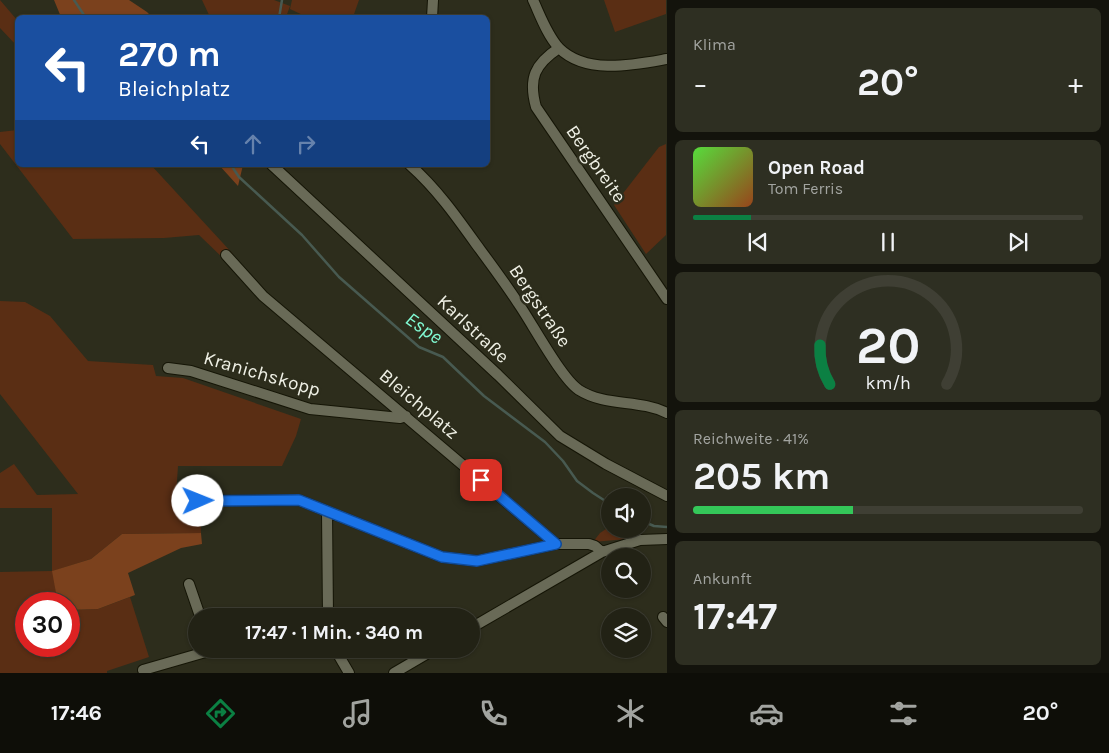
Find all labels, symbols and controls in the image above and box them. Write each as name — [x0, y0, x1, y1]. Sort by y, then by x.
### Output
text: 270 m — [118, 34, 221, 75]
icon: left — [35, 35, 100, 100]
text: Klima — [693, 35, 736, 54]
text: 20° — [857, 60, 919, 105]
text: − — [693, 67, 708, 100]
text: + — [1068, 67, 1083, 100]
text: Bleichplatz — [118, 76, 230, 102]
street label: Bergbreite — [561, 121, 631, 207]
icon: left — [186, 130, 214, 158]
icon: ahead — [239, 130, 267, 158]
icon: right — [292, 130, 320, 158]
text: Open Road — [768, 157, 865, 179]
text: Tom Ferris — [768, 179, 843, 198]
icon: previous — [744, 228, 772, 256]
icon: pause — [874, 228, 902, 256]
icon: next — [1004, 228, 1032, 256]
street label: Bergstraße — [504, 261, 576, 351]
street label: Karlstraße — [433, 290, 513, 368]
water label: Espe — [401, 307, 447, 349]
text: 20 — [856, 315, 920, 376]
street label: Kranichskopp — [201, 347, 323, 401]
street label: Bleichplatz — [375, 364, 463, 444]
text: km/h — [865, 373, 911, 394]
text: Reichweite · 41% — [693, 429, 809, 448]
text: 205 km — [693, 454, 830, 499]
pin — [460, 459, 502, 501]
icon: arrive — [467, 466, 495, 494]
position arrow — [171, 474, 223, 526]
map controls — [601, 488, 651, 658]
button: sound — [601, 488, 651, 538]
button: search — [601, 548, 651, 598]
text: Ankunft — [693, 569, 752, 588]
speed limit sign: 30 — [15, 592, 80, 657]
text: 17:47 — [693, 594, 777, 639]
button: layers — [601, 608, 651, 658]
text: 17:47 · 1 Min. · 340 m — [245, 622, 423, 644]
icon: directions — [203, 696, 238, 731]
icon: music — [340, 696, 375, 731]
icon: phone — [476, 696, 511, 731]
icon: climate — [613, 696, 648, 731]
icon: car — [749, 696, 784, 731]
icon: filters — [886, 696, 921, 731]
text: 17:46 — [51, 700, 102, 726]
text: 20° — [1022, 700, 1058, 726]

